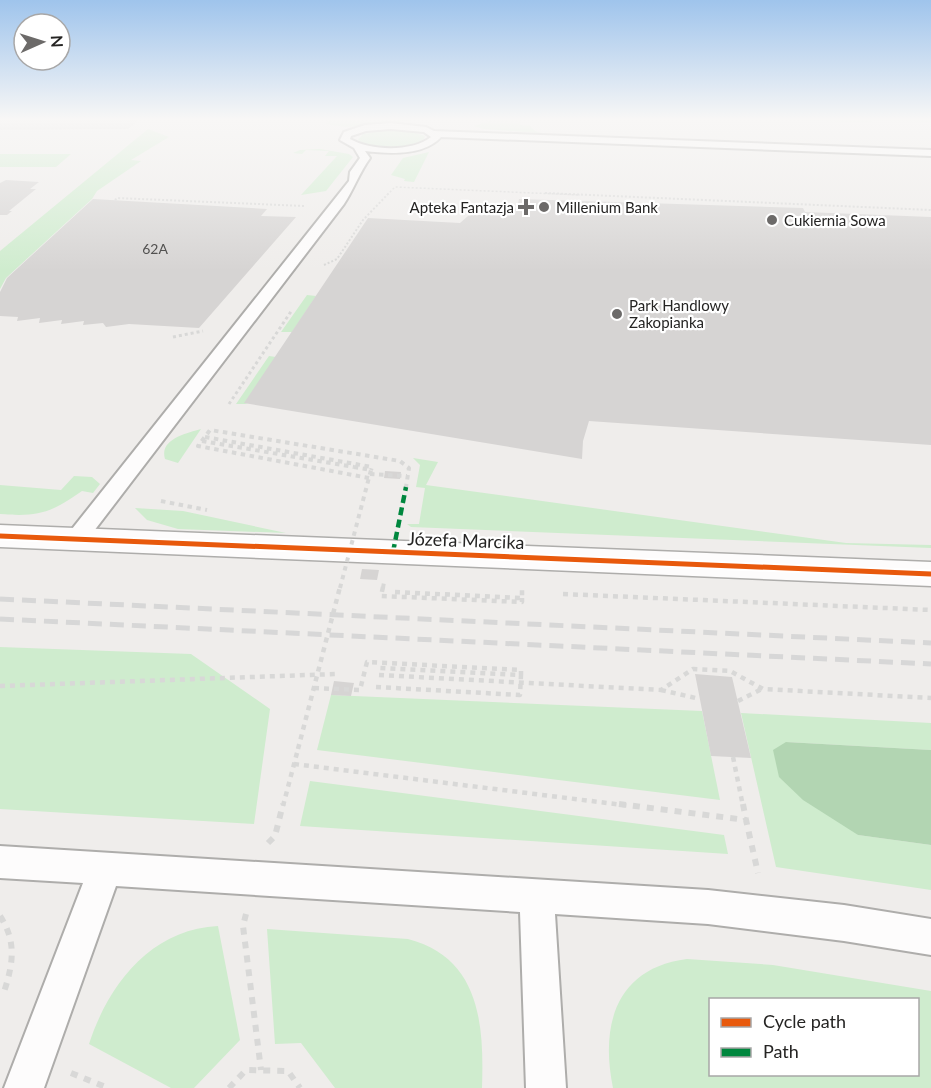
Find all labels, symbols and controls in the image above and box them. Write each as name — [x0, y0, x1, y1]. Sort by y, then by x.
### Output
north arrow — [12, 12, 72, 72]
text: N — [48, 35, 67, 48]
place label: Apteka Fantazja — [410, 198, 514, 216]
place label: Millenium Bank — [556, 198, 658, 216]
marker: Apteka Fantazja — [519, 200, 533, 214]
marker: Millenium Bank — [537, 200, 551, 214]
place label: Cukiernia Sowa — [784, 211, 886, 229]
marker: Cukiernia Sowa — [765, 213, 779, 227]
house number: 62A — [142, 240, 168, 257]
place label: Park Handlowy Zakopianka — [629, 296, 729, 331]
marker: Park Handlowy Zakopianka — [610, 307, 624, 321]
street label: Józefa Marcika — [407, 527, 525, 553]
legend — [709, 998, 919, 1076]
text: Cycle path — [763, 1010, 846, 1032]
text: Path — [763, 1040, 799, 1062]

